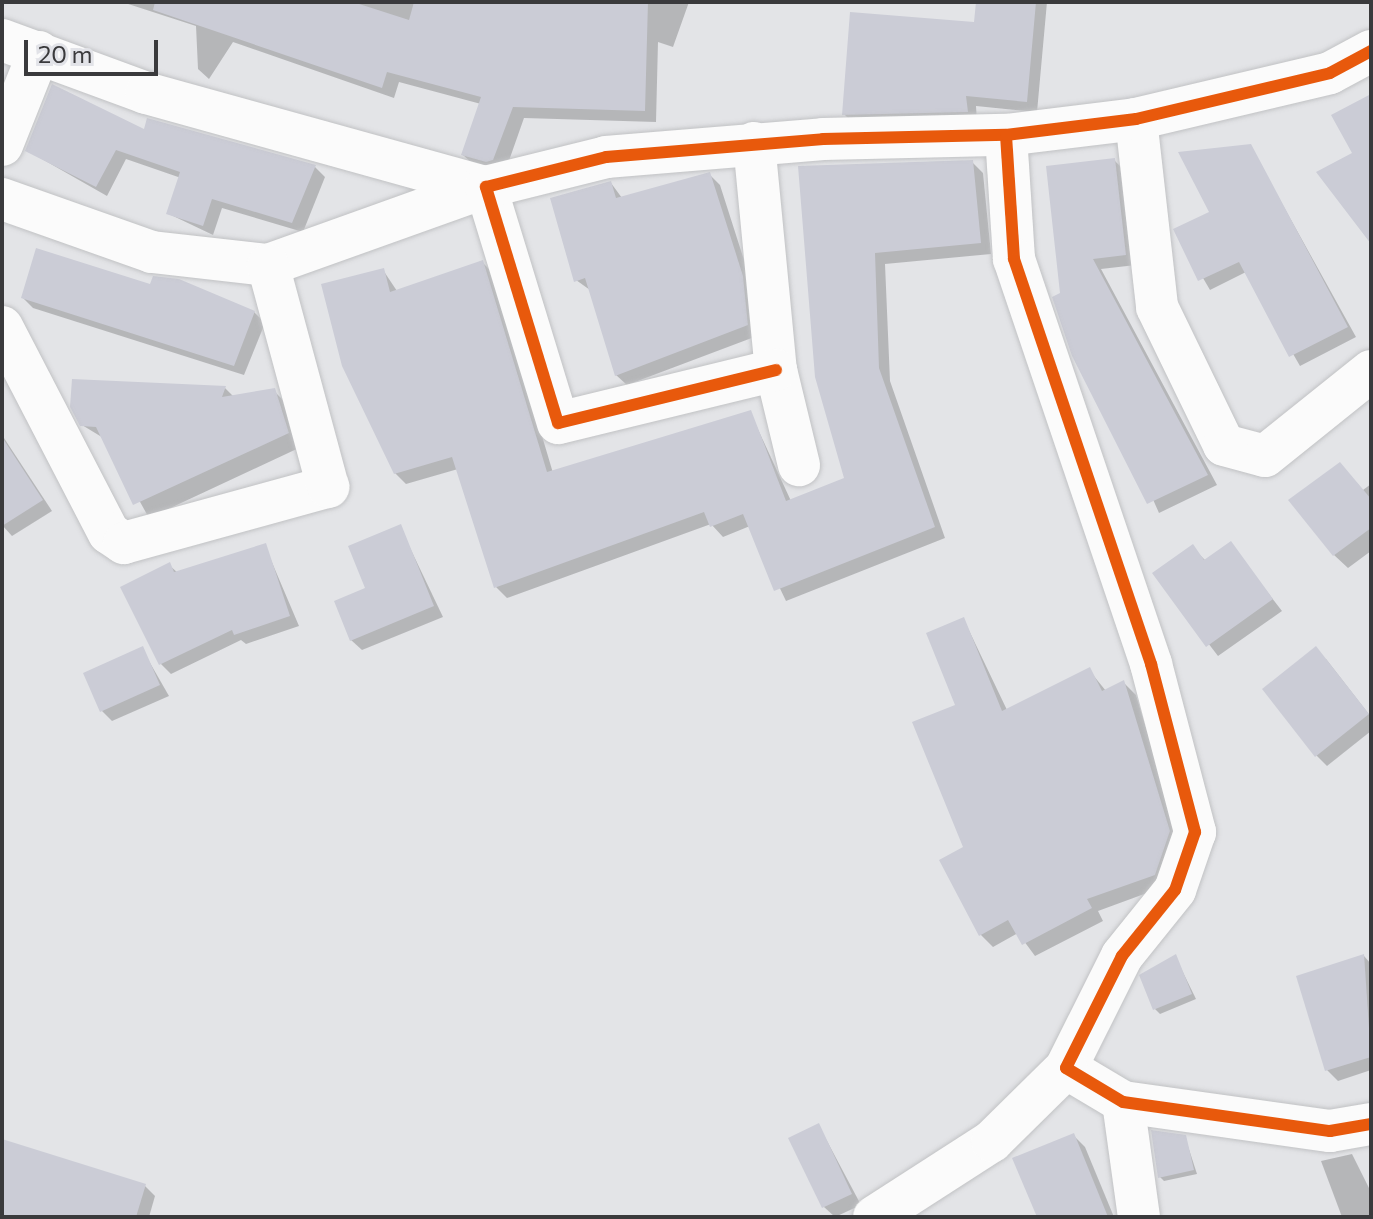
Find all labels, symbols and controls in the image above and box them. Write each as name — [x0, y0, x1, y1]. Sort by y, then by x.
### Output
scale bar — [28, 24, 162, 74]
text: 20 m — [38, 39, 92, 68]

